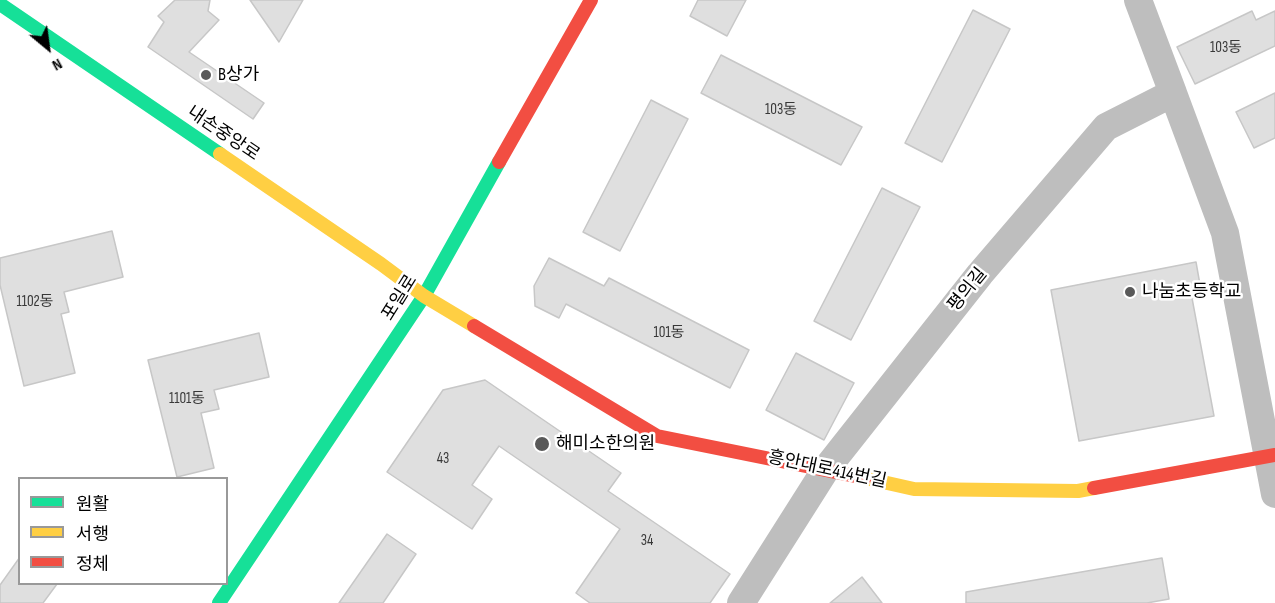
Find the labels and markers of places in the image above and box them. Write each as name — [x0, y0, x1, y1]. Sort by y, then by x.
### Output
place label: B상가 — [218, 64, 259, 86]
marker: B상가 — [199, 68, 213, 82]
place label: 나눔초등학교 — [1142, 281, 1241, 303]
marker: 나눔초등학교 — [1123, 285, 1137, 299]
place label: 해미소한의원 — [556, 433, 655, 455]
marker: 해미소한의원 — [533, 435, 551, 453]

